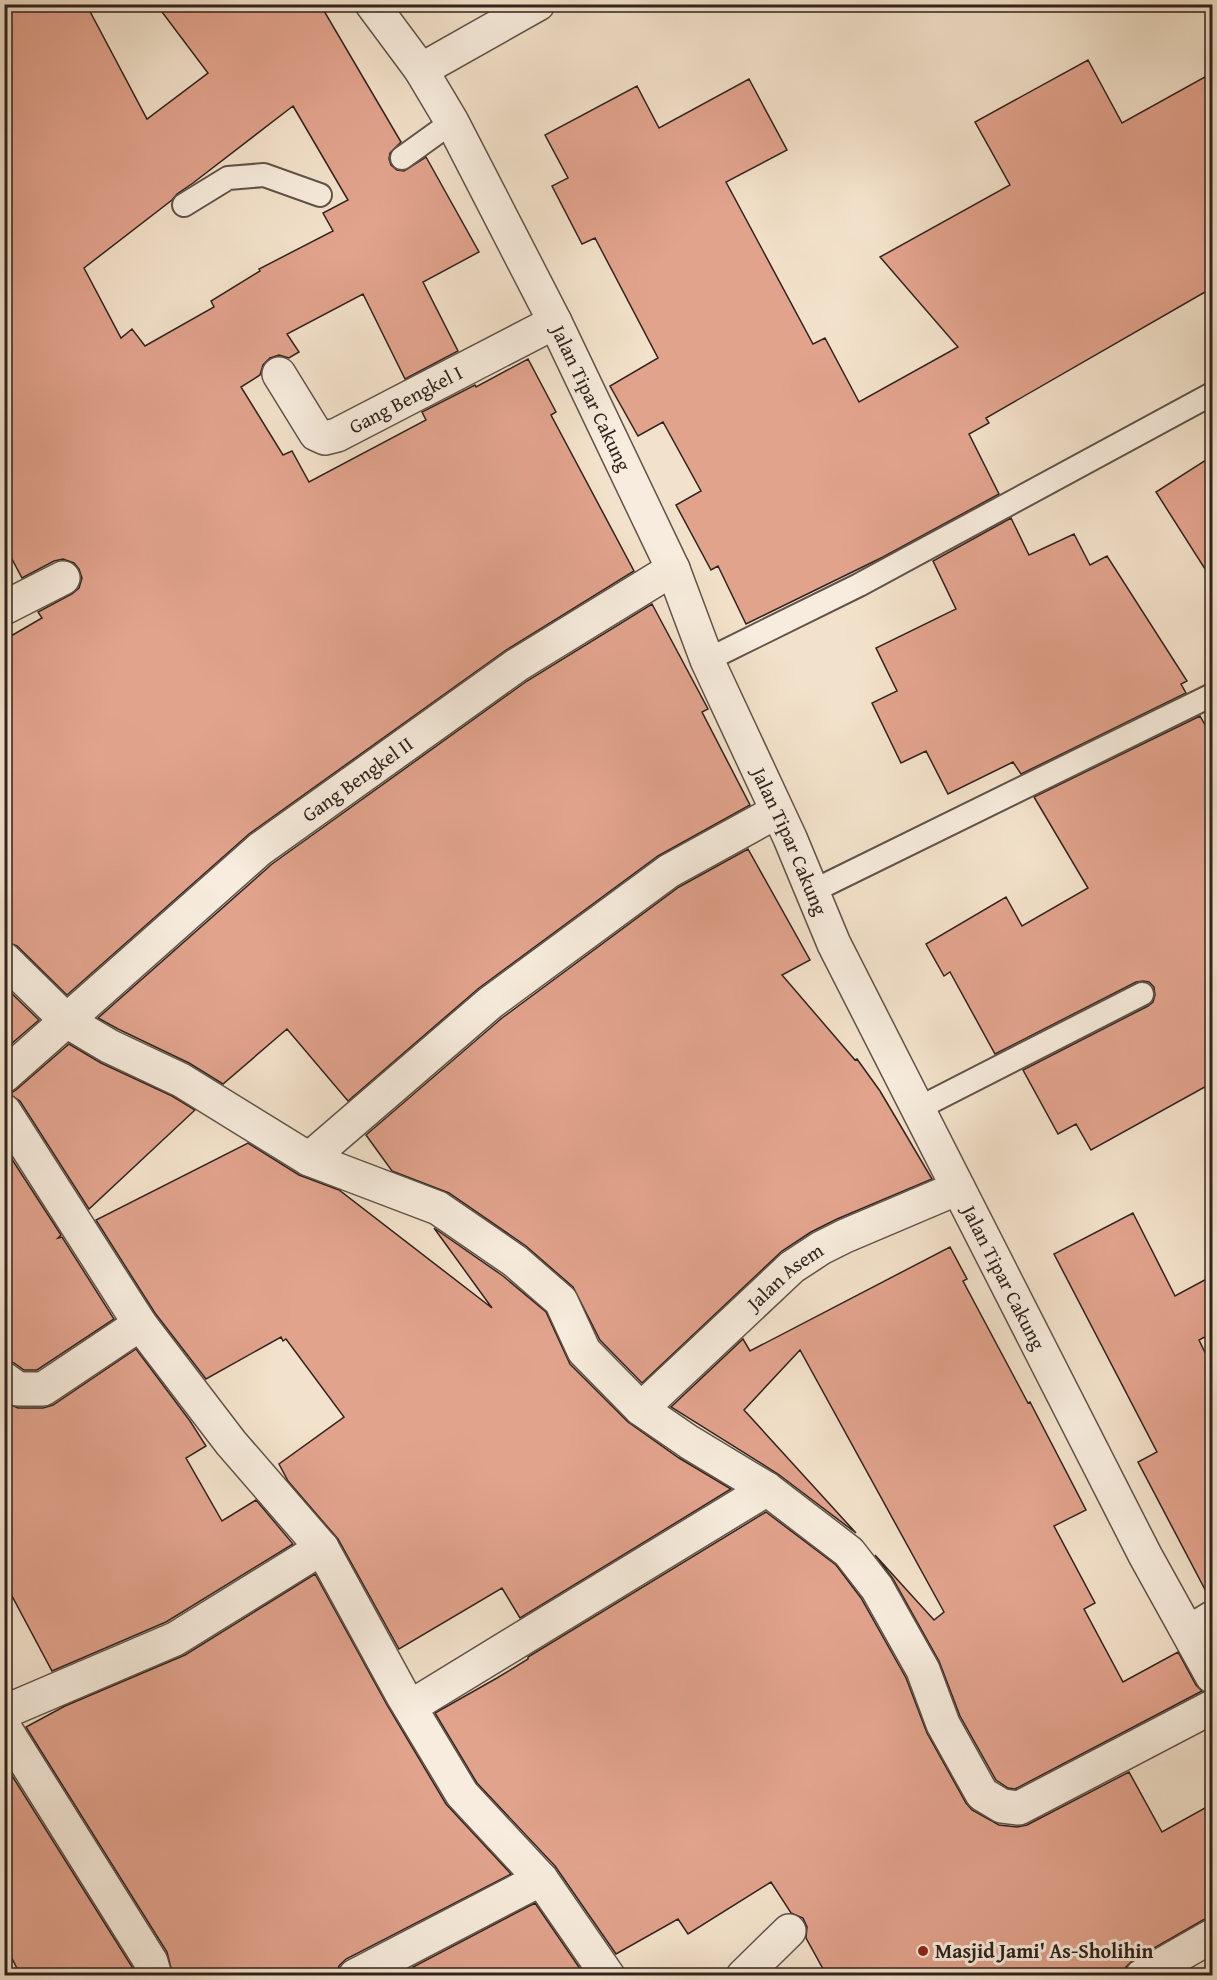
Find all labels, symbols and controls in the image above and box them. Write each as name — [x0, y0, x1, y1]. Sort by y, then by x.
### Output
street label: Jalan Tipar Cakung — [543, 317, 639, 476]
street label: Gang Bengkel I — [344, 358, 467, 440]
street label: Gang Bengkel II — [296, 729, 419, 829]
street label: Jalan Tipar Cakung — [744, 760, 835, 919]
street label: Jalan Tipar Cakung — [954, 1197, 1053, 1355]
street label: Jalan Asem — [738, 1235, 829, 1319]
place label: Masjid Jami' As-Sholihin — [935, 1936, 1154, 1965]
marker: Masjid Jami' As-Sholihin — [916, 1944, 930, 1958]

